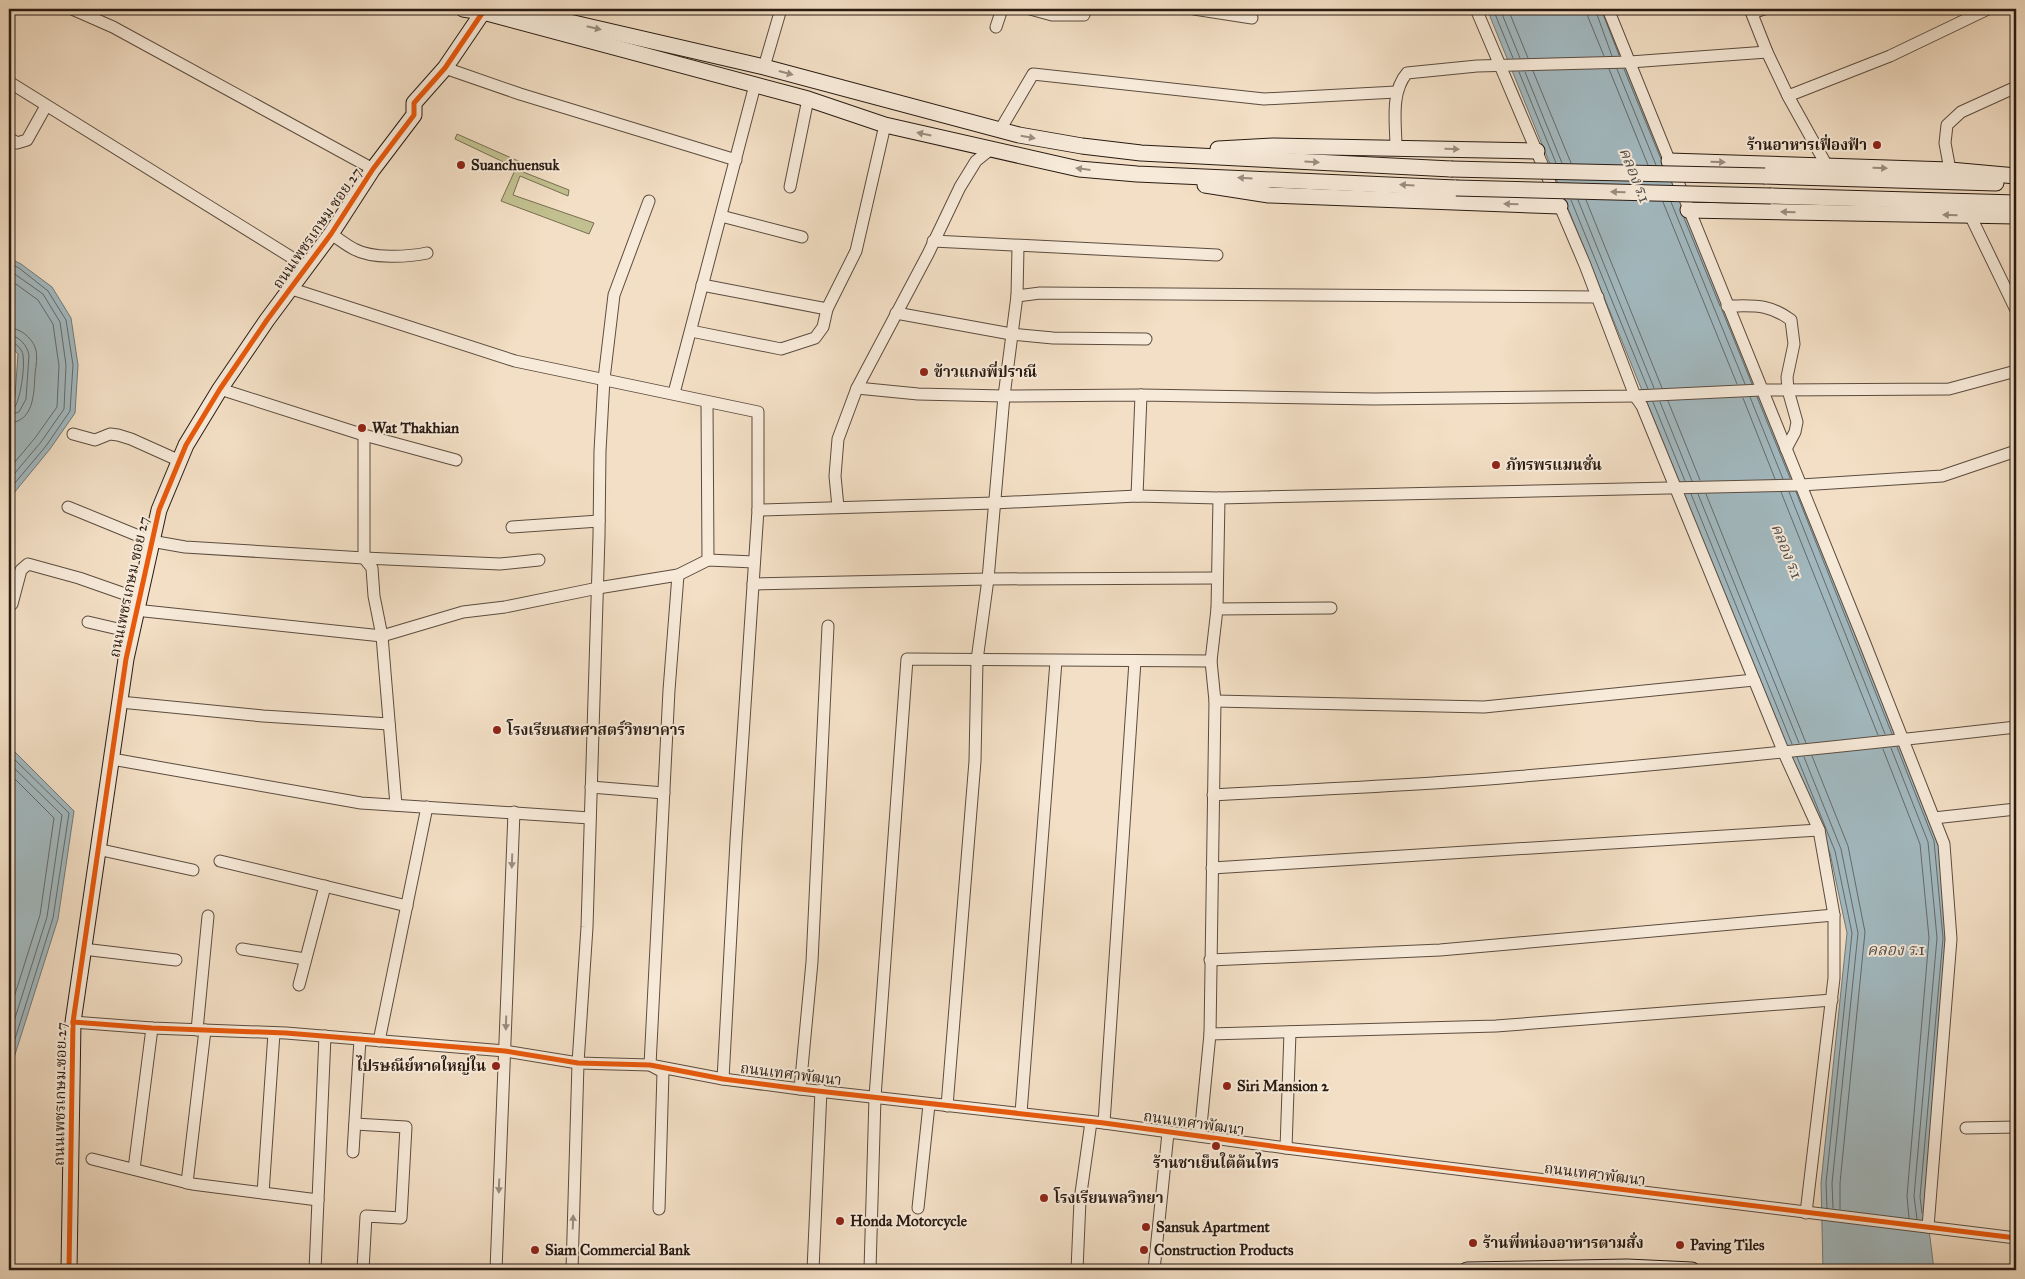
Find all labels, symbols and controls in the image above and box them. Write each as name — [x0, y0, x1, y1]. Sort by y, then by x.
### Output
one-way arrow — [587, 24, 602, 32]
one-way arrow — [779, 70, 794, 78]
one-way arrow — [917, 130, 932, 138]
one-way arrow — [1021, 133, 1037, 141]
place label: ร้านอาหารเฟื่องฟ้า — [1747, 134, 1867, 154]
marker: ร้านอาหารเฟื่องฟ้า — [1871, 139, 1883, 151]
one-way arrow — [1445, 145, 1461, 153]
water label: คลอง ร.1 — [1615, 145, 1655, 205]
place label: Suanchuensuk — [471, 156, 560, 174]
marker: Suanchuensuk — [455, 159, 467, 171]
one-way arrow — [1304, 159, 1320, 167]
one-way arrow — [1710, 159, 1726, 167]
street label: ถนนเพชรเกษม ซอย 27 — [268, 164, 366, 292]
one-way arrow — [1074, 164, 1090, 172]
one-way arrow — [1872, 164, 1888, 172]
one-way arrow — [1237, 174, 1253, 182]
one-way arrow — [1399, 181, 1415, 189]
one-way arrow — [1609, 187, 1625, 195]
one-way arrow — [1503, 200, 1519, 208]
one-way arrow — [1779, 208, 1795, 216]
one-way arrow — [1942, 211, 1958, 219]
place label: ข้าวแกงพี่ปราณี — [934, 361, 1037, 381]
marker: ข้าวแกงพี่ปราณี — [918, 366, 930, 378]
place label: Wat Thakhian — [372, 419, 460, 437]
marker: Wat Thakhian — [356, 422, 368, 434]
place label: ภัทรพรแมนชั่น — [1506, 454, 1602, 474]
marker: ภัทรพรแมนชั่น — [1490, 459, 1502, 471]
street label: ถนนเพชรเกษม ซอย 27 — [105, 515, 153, 659]
water label: คลอง ร.1 — [1767, 521, 1807, 581]
place label: โรงเรียนสหศาสตร์วิทยาคาร — [506, 719, 685, 739]
marker: โรงเรียนสหศาสตร์วิทยาคาร — [491, 724, 503, 736]
one-way arrow — [508, 853, 516, 869]
water label: คลอง ร.1 — [1867, 940, 1925, 959]
one-way arrow — [502, 1016, 510, 1032]
street label: ถนนเพชรเกษม ซอย 27 — [50, 1022, 70, 1166]
place label: ไปรษณีย์หาดใหญ่ใน — [356, 1055, 486, 1075]
street label: ถนนเทศาพัฒนา — [739, 1059, 843, 1089]
marker: ไปรษณีย์หาดใหญ่ใน — [490, 1060, 502, 1072]
place label: Siri Mansion 2 — [1237, 1077, 1329, 1095]
marker: Siri Mansion 2 — [1221, 1080, 1233, 1092]
street label: ถนนเทศาพัฒนา — [1142, 1107, 1246, 1139]
marker: ร้านชาเย็นใต้ต้นไทร — [1210, 1140, 1222, 1152]
place label: ร้านชาเย็นใต้ต้นไทร — [1153, 1152, 1279, 1172]
street label: ถนนเทศาพัฒนา — [1543, 1159, 1647, 1189]
one-way arrow — [495, 1178, 503, 1194]
place label: โรงเรียนพลวิทยา — [1053, 1187, 1164, 1207]
marker: โรงเรียนพลวิทยา — [1038, 1192, 1050, 1204]
place label: Honda Motorcycle — [850, 1212, 968, 1231]
one-way arrow — [570, 1213, 578, 1229]
marker: Honda Motorcycle — [834, 1215, 846, 1227]
place label: Sansuk Apartment — [1156, 1218, 1270, 1237]
marker: Sansuk Apartment — [1140, 1221, 1152, 1233]
place label: ร้านพี่หน่องอาหารตามสั่ง — [1483, 1232, 1644, 1252]
place label: Paving Tiles — [1690, 1236, 1765, 1255]
marker: ร้านพี่หน่องอาหารตามสั่ง — [1467, 1237, 1479, 1249]
marker: Paving Tiles — [1674, 1239, 1686, 1251]
place label: Siam Commercial Bank — [545, 1241, 691, 1259]
place label: Construction Products — [1154, 1241, 1294, 1259]
marker: Siam Commercial Bank — [529, 1244, 541, 1256]
marker: Construction Products — [1138, 1244, 1150, 1256]

